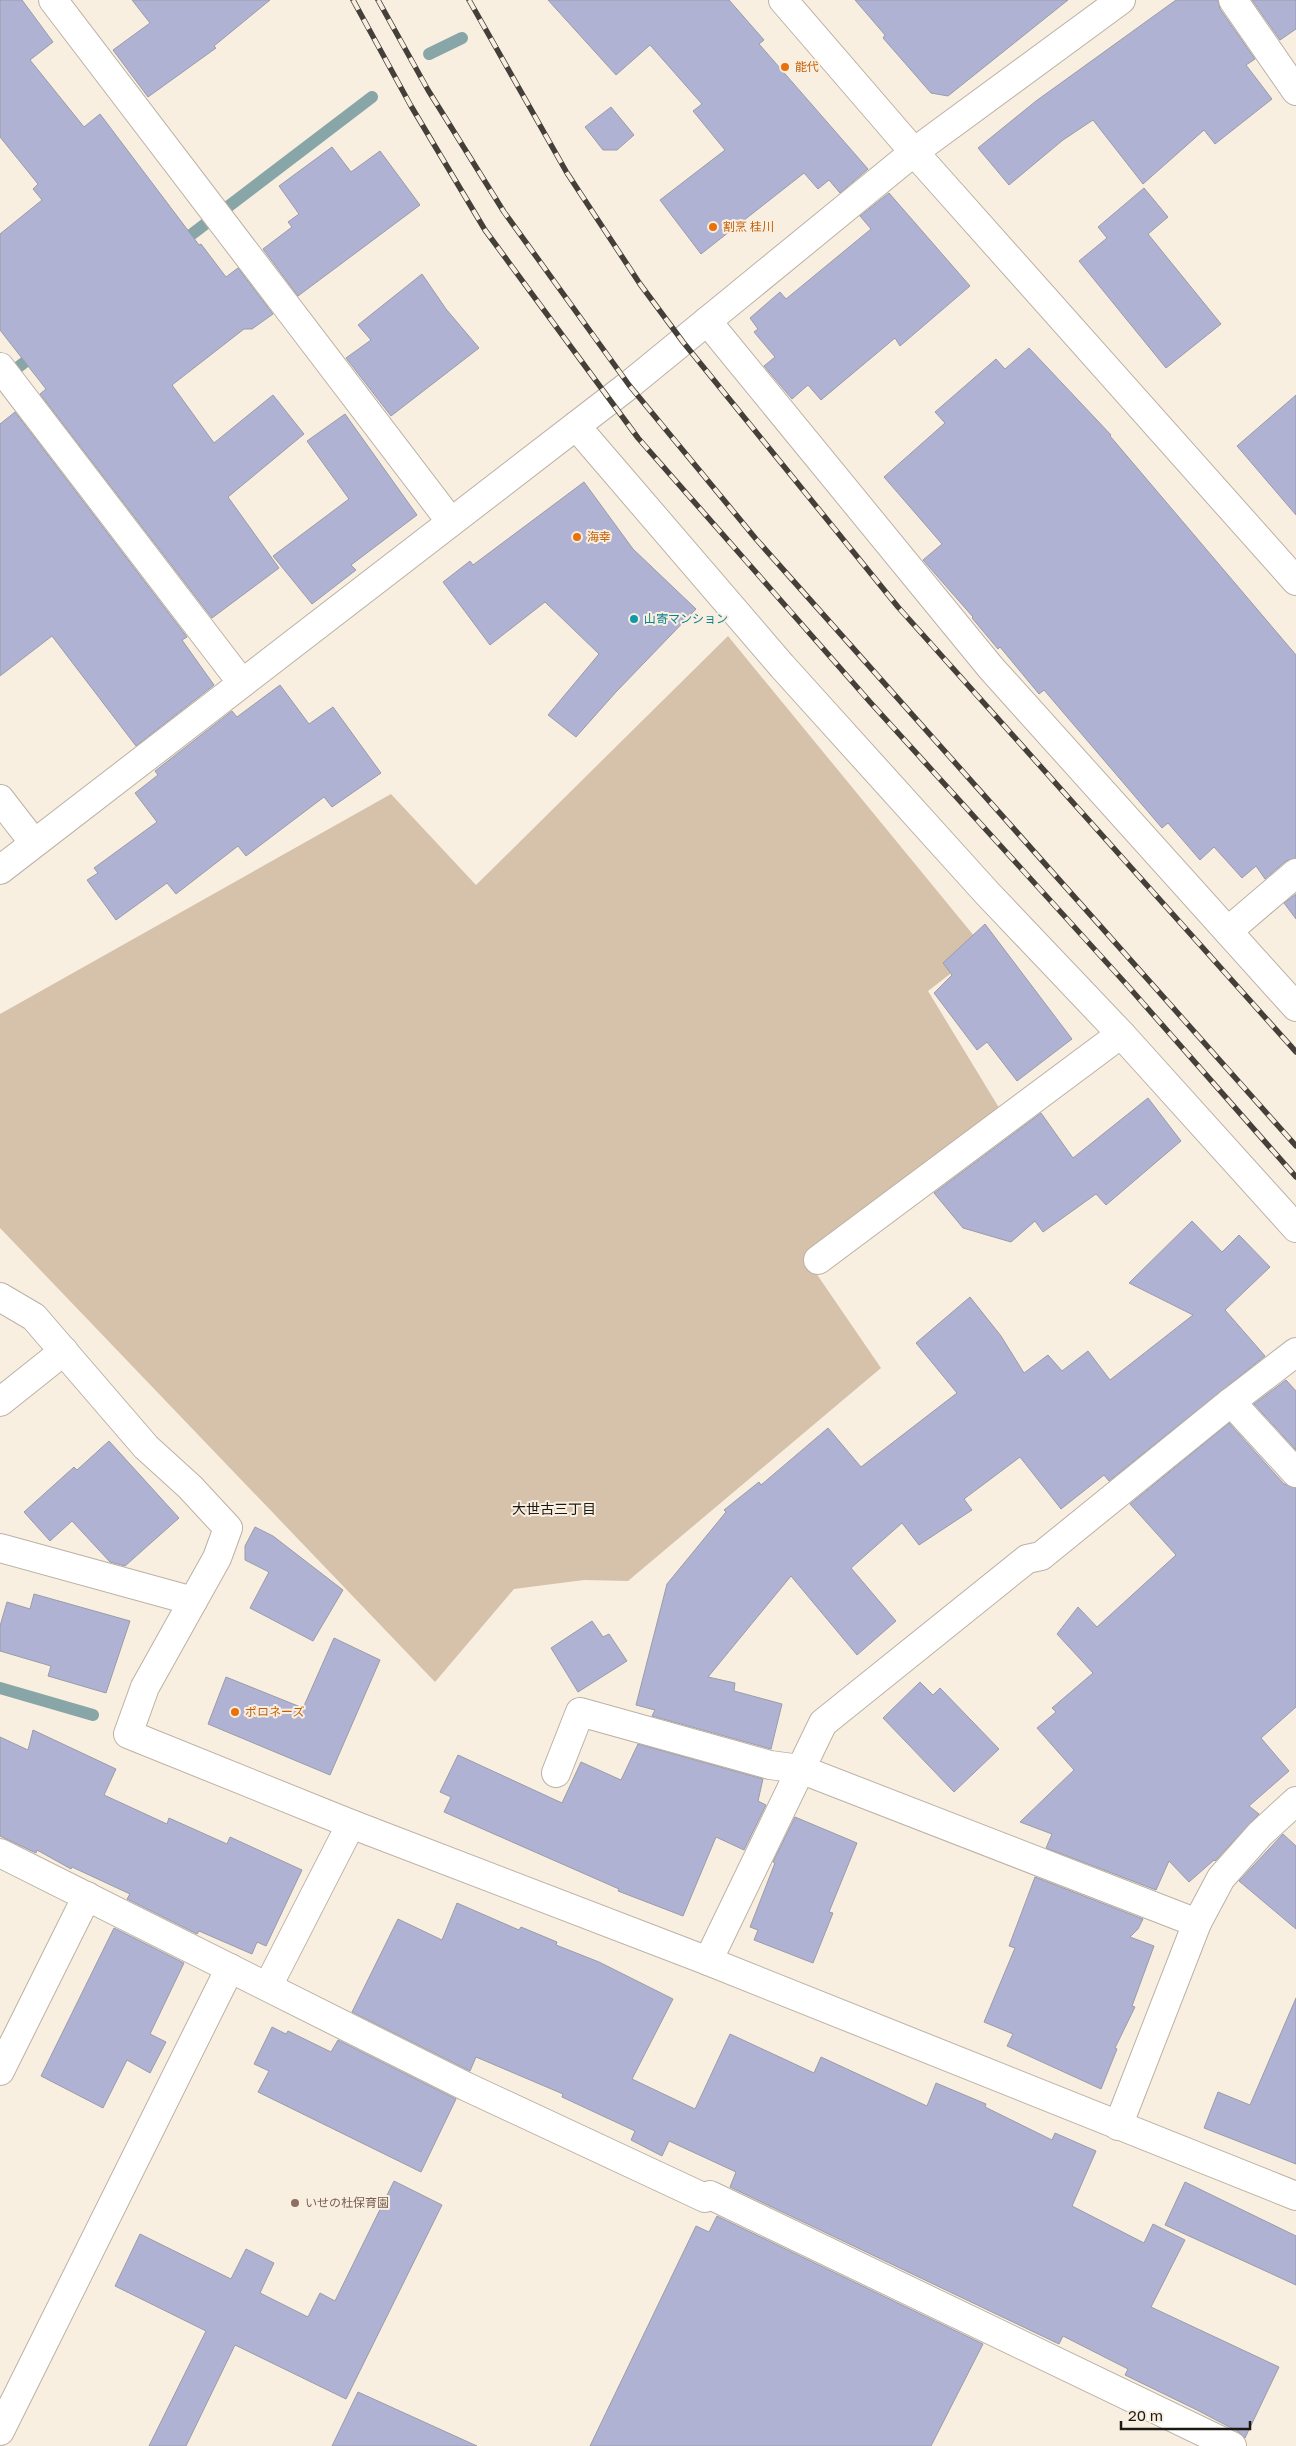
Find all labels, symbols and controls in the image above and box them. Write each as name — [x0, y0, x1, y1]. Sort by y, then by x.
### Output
place label: 能代 — [795, 59, 819, 74]
marker: 能代 — [779, 61, 791, 73]
place label: 割烹 桂川 — [723, 219, 774, 234]
marker: 割烹 桂川 — [707, 221, 719, 233]
place label: 海幸 — [587, 529, 611, 544]
marker: 海幸 — [571, 531, 583, 543]
place label: 山寄マンション — [644, 611, 728, 626]
marker: 山寄マンション — [628, 613, 640, 625]
district label: 大世古三丁目 — [512, 1500, 596, 1517]
place label: ポロネーズ — [245, 1704, 304, 1719]
marker: ポロネーズ — [229, 1706, 241, 1718]
place label: いせの杜保育園 — [305, 2195, 389, 2210]
marker: いせの杜保育園 — [289, 2197, 301, 2209]
scale bar — [1121, 2398, 1250, 2430]
text: 20 m — [1128, 2406, 1163, 2424]

